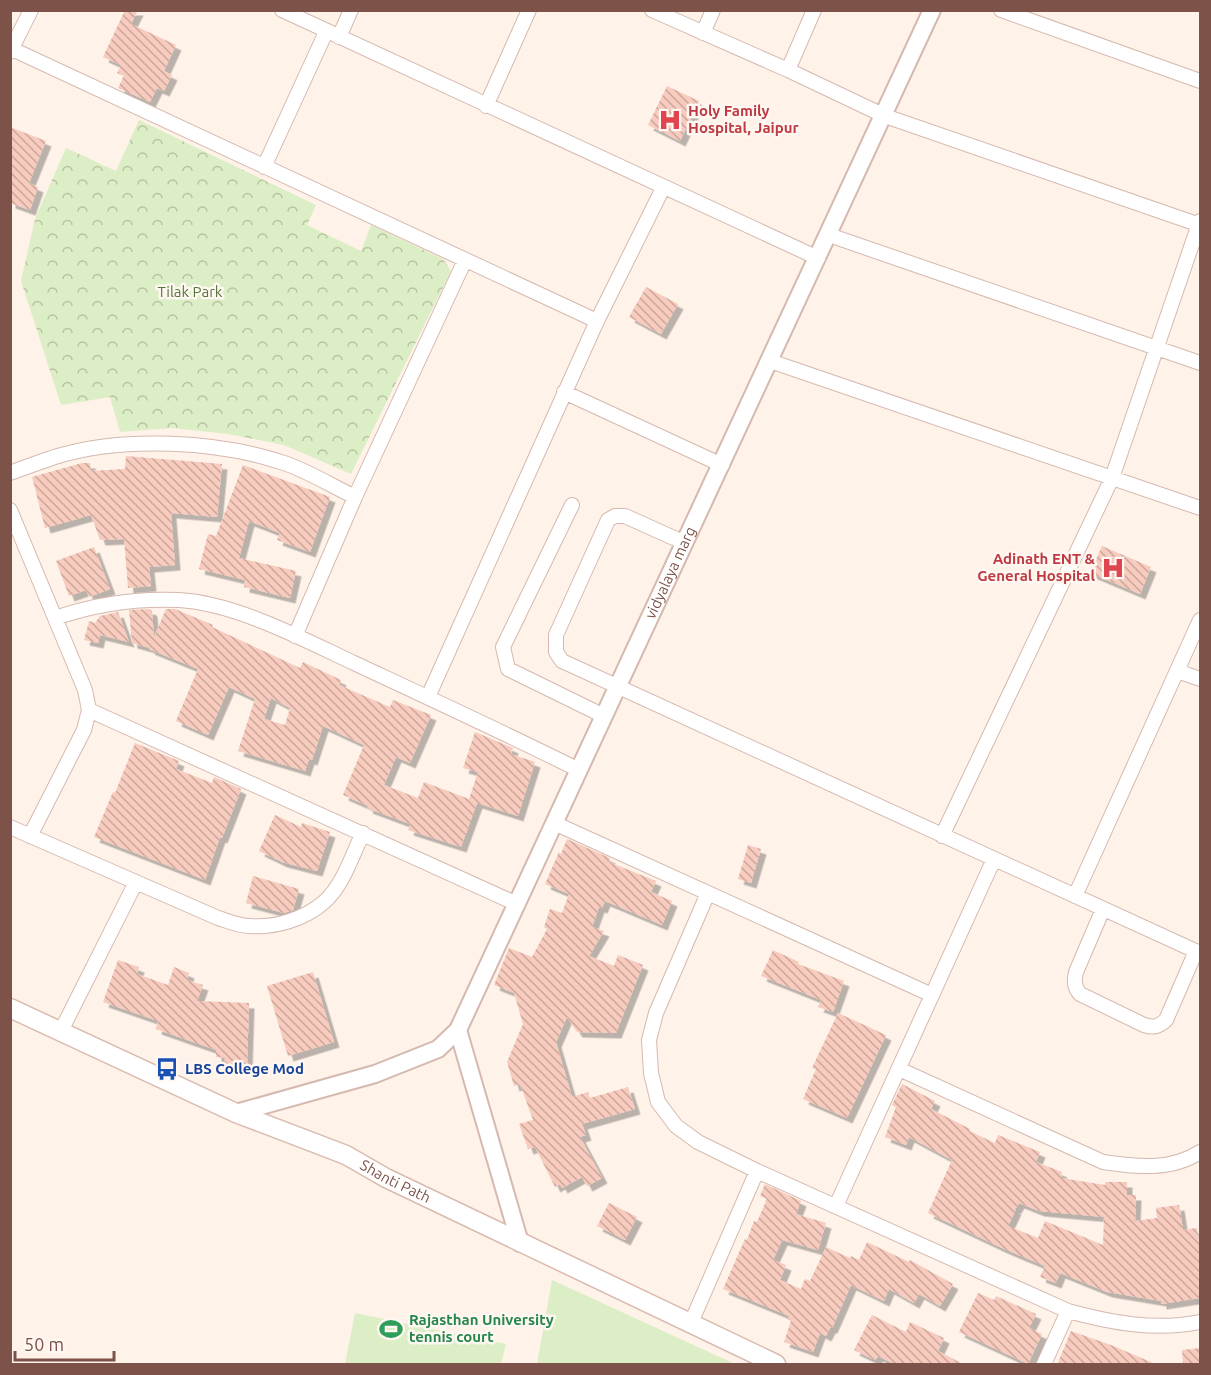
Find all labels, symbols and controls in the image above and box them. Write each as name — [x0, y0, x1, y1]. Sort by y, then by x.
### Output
place label: Holy Family Hospital, Jaipur — [688, 102, 799, 136]
hospital icon: Holy Family Hospital, Jaipur — [657, 107, 683, 133]
park label: Tilak Park — [158, 283, 223, 300]
street label: vidyalaya marg — [641, 524, 699, 621]
place label: Adinath ENT & General Hospital — [977, 550, 1096, 584]
hospital icon: Adinath ENT & General Hospital — [1100, 555, 1126, 581]
bus stop icon: LBS College Mod — [154, 1056, 180, 1082]
place label: LBS College Mod — [185, 1060, 304, 1077]
street label: Shanti Path — [357, 1156, 433, 1206]
place label: Rajasthan University tennis court — [409, 1311, 554, 1345]
sports icon: Rajasthan University tennis court — [378, 1316, 404, 1342]
scale bar — [15, 1324, 114, 1362]
text: 50 m — [24, 1334, 64, 1354]

